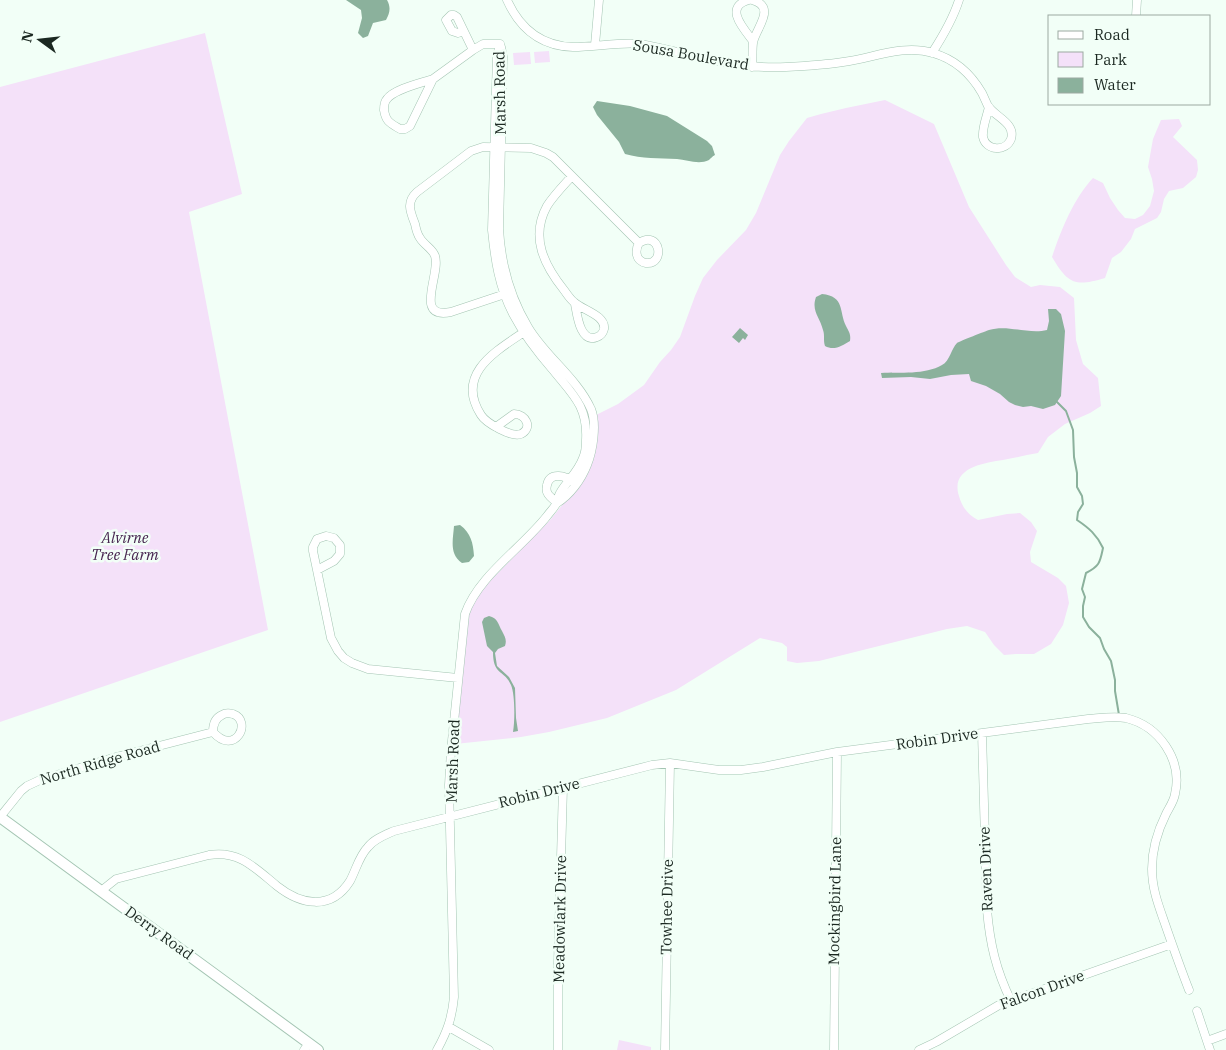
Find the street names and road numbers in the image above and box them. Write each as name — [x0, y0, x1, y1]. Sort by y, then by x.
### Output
street label: Sousa Boulevard — [631, 35, 751, 74]
street label: Marsh Road — [489, 51, 510, 135]
street label: Marsh Road — [442, 719, 463, 803]
street label: Robin Drive — [895, 723, 979, 754]
street label: North Ridge Road — [38, 736, 162, 789]
street label: Robin Drive — [496, 773, 581, 812]
street label: Raven Drive — [975, 826, 996, 912]
street label: Mockingbird Lane — [824, 837, 845, 965]
street label: Meadowlark Drive — [549, 855, 570, 983]
street label: Towhee Drive — [656, 859, 677, 955]
street label: Derry Road — [121, 902, 197, 964]
street label: Falcon Drive — [997, 965, 1087, 1014]

